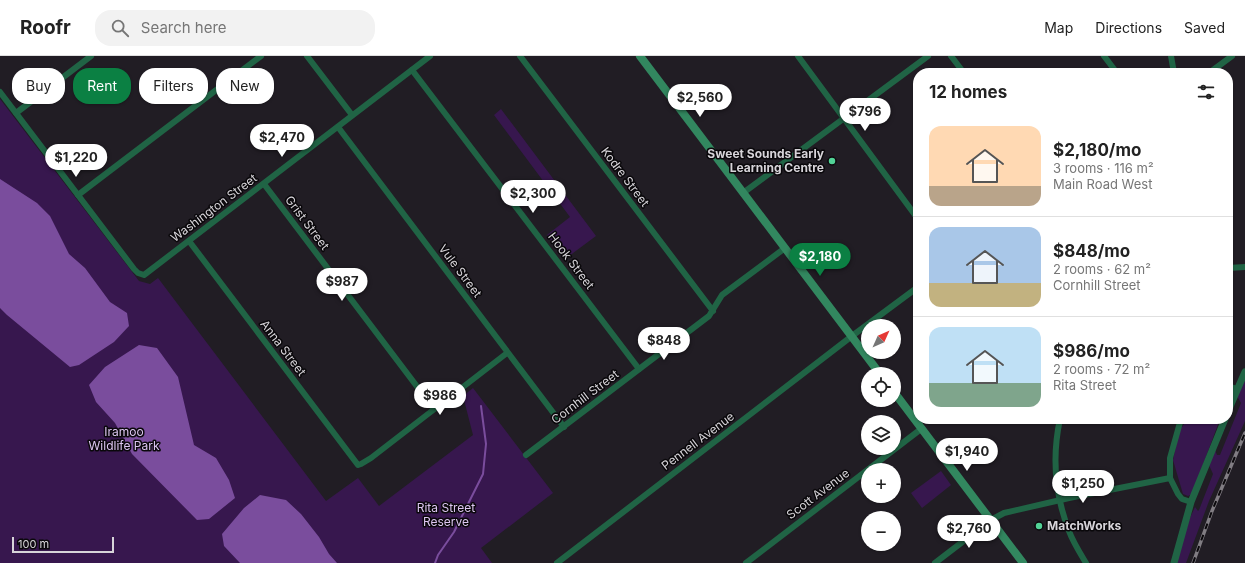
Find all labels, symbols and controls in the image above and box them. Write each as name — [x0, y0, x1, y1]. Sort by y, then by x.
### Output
search box — [95, 10, 375, 46]
text: Roofr — [20, 16, 71, 39]
icon: search — [109, 17, 131, 39]
text: Search here — [141, 18, 227, 37]
text: Map — [1044, 19, 1073, 36]
text: Directions — [1095, 19, 1162, 36]
text: Saved — [1184, 19, 1225, 36]
chip: Buy — [12, 68, 65, 104]
chip: Rent — [73, 68, 131, 104]
chip: Filters — [139, 68, 208, 104]
chip: New — [216, 68, 274, 104]
icon: filters — [1195, 81, 1217, 103]
text: 12 homes — [929, 82, 1007, 102]
pin: $2,560 — [667, 84, 733, 118]
text: $2,560 — [677, 89, 723, 105]
pin: $796 — [841, 98, 889, 132]
text: $796 — [849, 103, 881, 119]
pin: $2,470 — [249, 124, 315, 158]
text: $2,470 — [259, 129, 305, 145]
text: $2,180/mo — [1053, 140, 1141, 160]
icon: home — [961, 142, 1009, 190]
pin: $1,220 — [43, 144, 109, 178]
street label: Kodre Street — [598, 144, 653, 209]
place label: Sweet Sounds Early Learning Centre — [707, 146, 825, 175]
text: $1,220 — [54, 149, 98, 165]
marker: Sweet Sounds Early Learning Centre — [827, 156, 837, 166]
text: 3 rooms · 116 m² — [1053, 160, 1154, 176]
street label: Washington Street — [168, 170, 260, 245]
text: Main Road West — [1053, 176, 1152, 192]
pin: $2,300 — [500, 180, 566, 214]
text: $2,300 — [510, 185, 556, 201]
street label: Grist Street — [282, 193, 333, 253]
street label: Hook Street — [545, 229, 598, 292]
street label: Vule Street — [436, 241, 485, 300]
text: $848/mo — [1053, 241, 1130, 261]
pin: $2,180 — [787, 243, 853, 277]
icon: home — [961, 243, 1009, 291]
text: $2,180 — [799, 248, 841, 264]
text: 2 rooms · 62 m² — [1053, 261, 1151, 277]
pin: $987 — [318, 268, 366, 302]
text: $987 — [326, 273, 358, 289]
text: Cornhill Street — [1053, 277, 1141, 293]
street label: Anna Street — [257, 317, 309, 379]
north arrow — [861, 319, 901, 359]
map controls — [861, 319, 901, 551]
pin: $848 — [640, 327, 688, 361]
text: $848 — [647, 332, 681, 348]
text: $986/mo — [1053, 341, 1130, 361]
icon: home — [961, 343, 1009, 391]
text: 2 rooms · 72 m² — [1053, 361, 1150, 377]
street label: Cornhill Street — [548, 366, 622, 427]
button: locate — [861, 367, 901, 407]
text: Rita Street — [1053, 377, 1116, 393]
pin: $986 — [416, 382, 464, 416]
text: $986 — [423, 387, 457, 403]
street label: Pennell Avenue — [658, 408, 737, 473]
button: layers — [861, 415, 901, 455]
park label: Iramoo Wildlife Park — [89, 424, 160, 453]
pin: $1,940 — [934, 438, 1000, 472]
text: $1,940 — [945, 443, 989, 459]
button: + — [861, 463, 901, 503]
street label: Scott Avenue — [783, 465, 852, 522]
pin: $1,250 — [1050, 470, 1116, 504]
text: $1,250 — [1061, 475, 1105, 491]
park label: Rita Street Reserve — [417, 500, 475, 529]
button: − — [861, 511, 901, 551]
pin: $2,760 — [936, 515, 1002, 549]
place label: MatchWorks — [1047, 518, 1122, 533]
text: $2,760 — [946, 520, 992, 536]
marker: MatchWorks — [1034, 521, 1044, 531]
scale bar — [12, 535, 114, 554]
text: 100 m — [18, 537, 49, 551]

